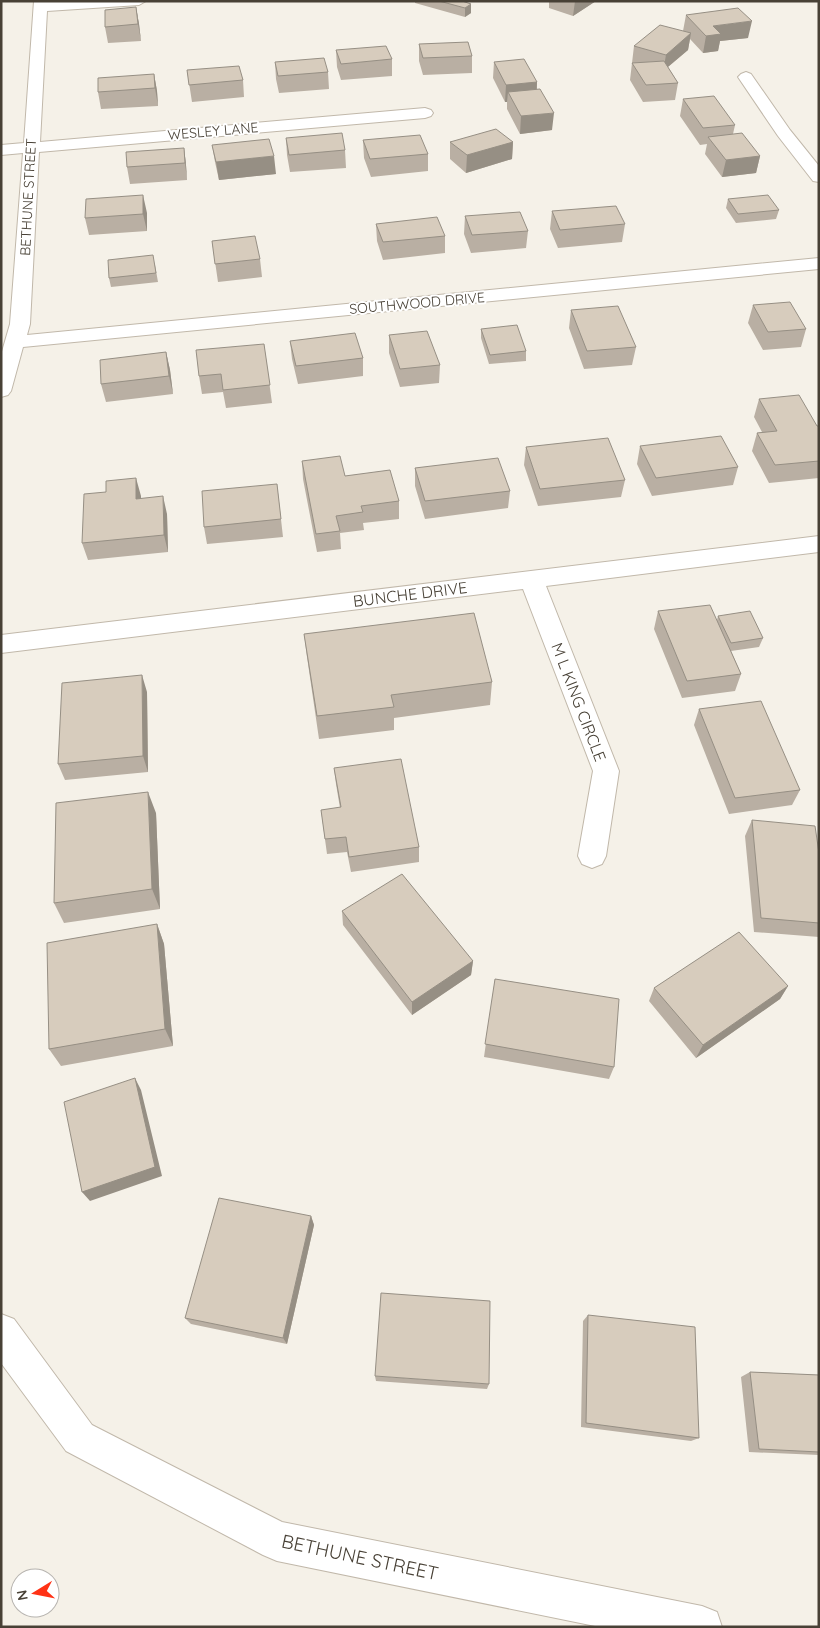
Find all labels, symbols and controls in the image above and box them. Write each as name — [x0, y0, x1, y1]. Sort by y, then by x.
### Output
street label: WESLEY LANE — [167, 118, 259, 144]
street label: BETHUNE STREET — [16, 138, 40, 256]
street label: SOUTHWOOD DRIVE — [348, 288, 486, 318]
street label: BUNCHE DRIVE — [352, 577, 468, 611]
street label: M L KING CIRCLE — [547, 640, 611, 764]
street label: BETHUNE STREET — [279, 1529, 441, 1585]
north arrow — [10, 1568, 60, 1618]
text: N — [12, 1589, 32, 1602]

